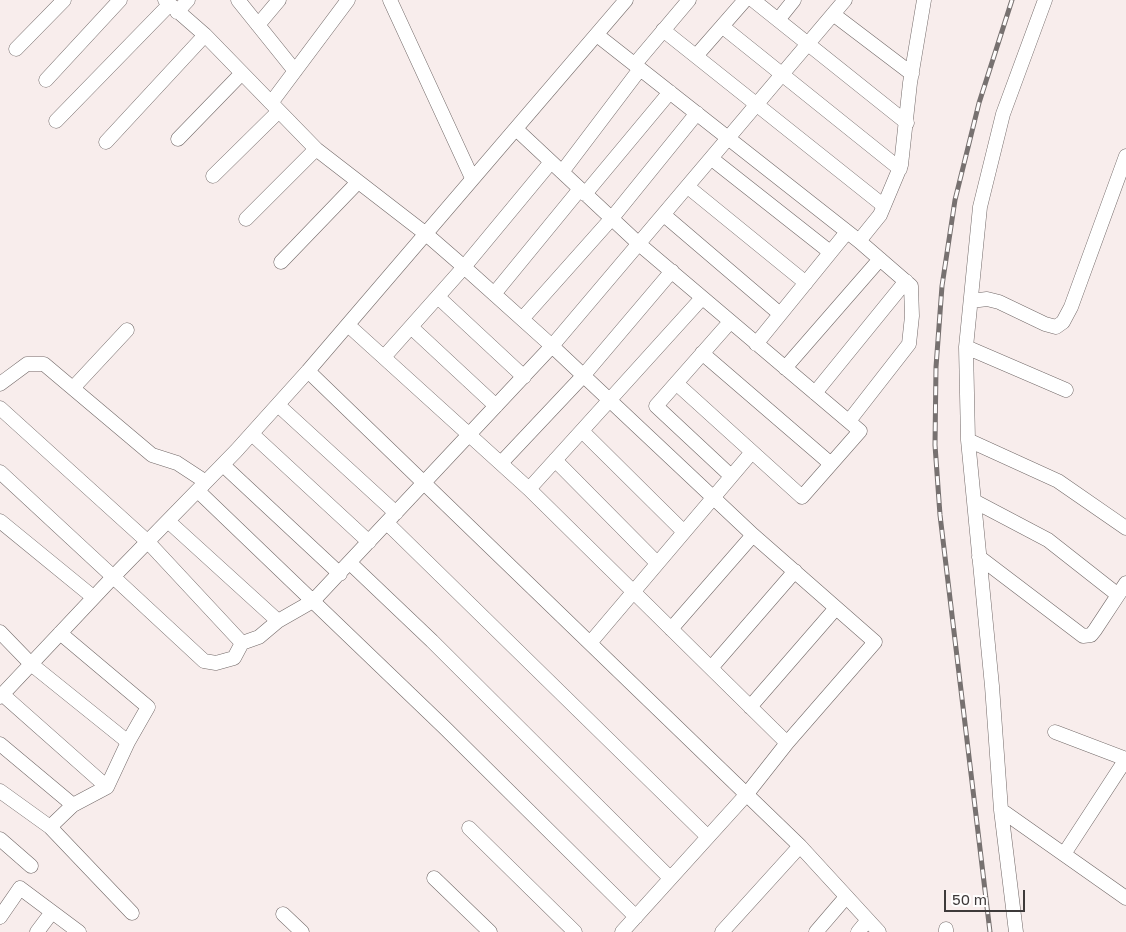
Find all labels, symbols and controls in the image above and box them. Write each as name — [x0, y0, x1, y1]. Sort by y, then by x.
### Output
scale bar — [946, 880, 1027, 912]
text: 50 m — [952, 890, 987, 908]

